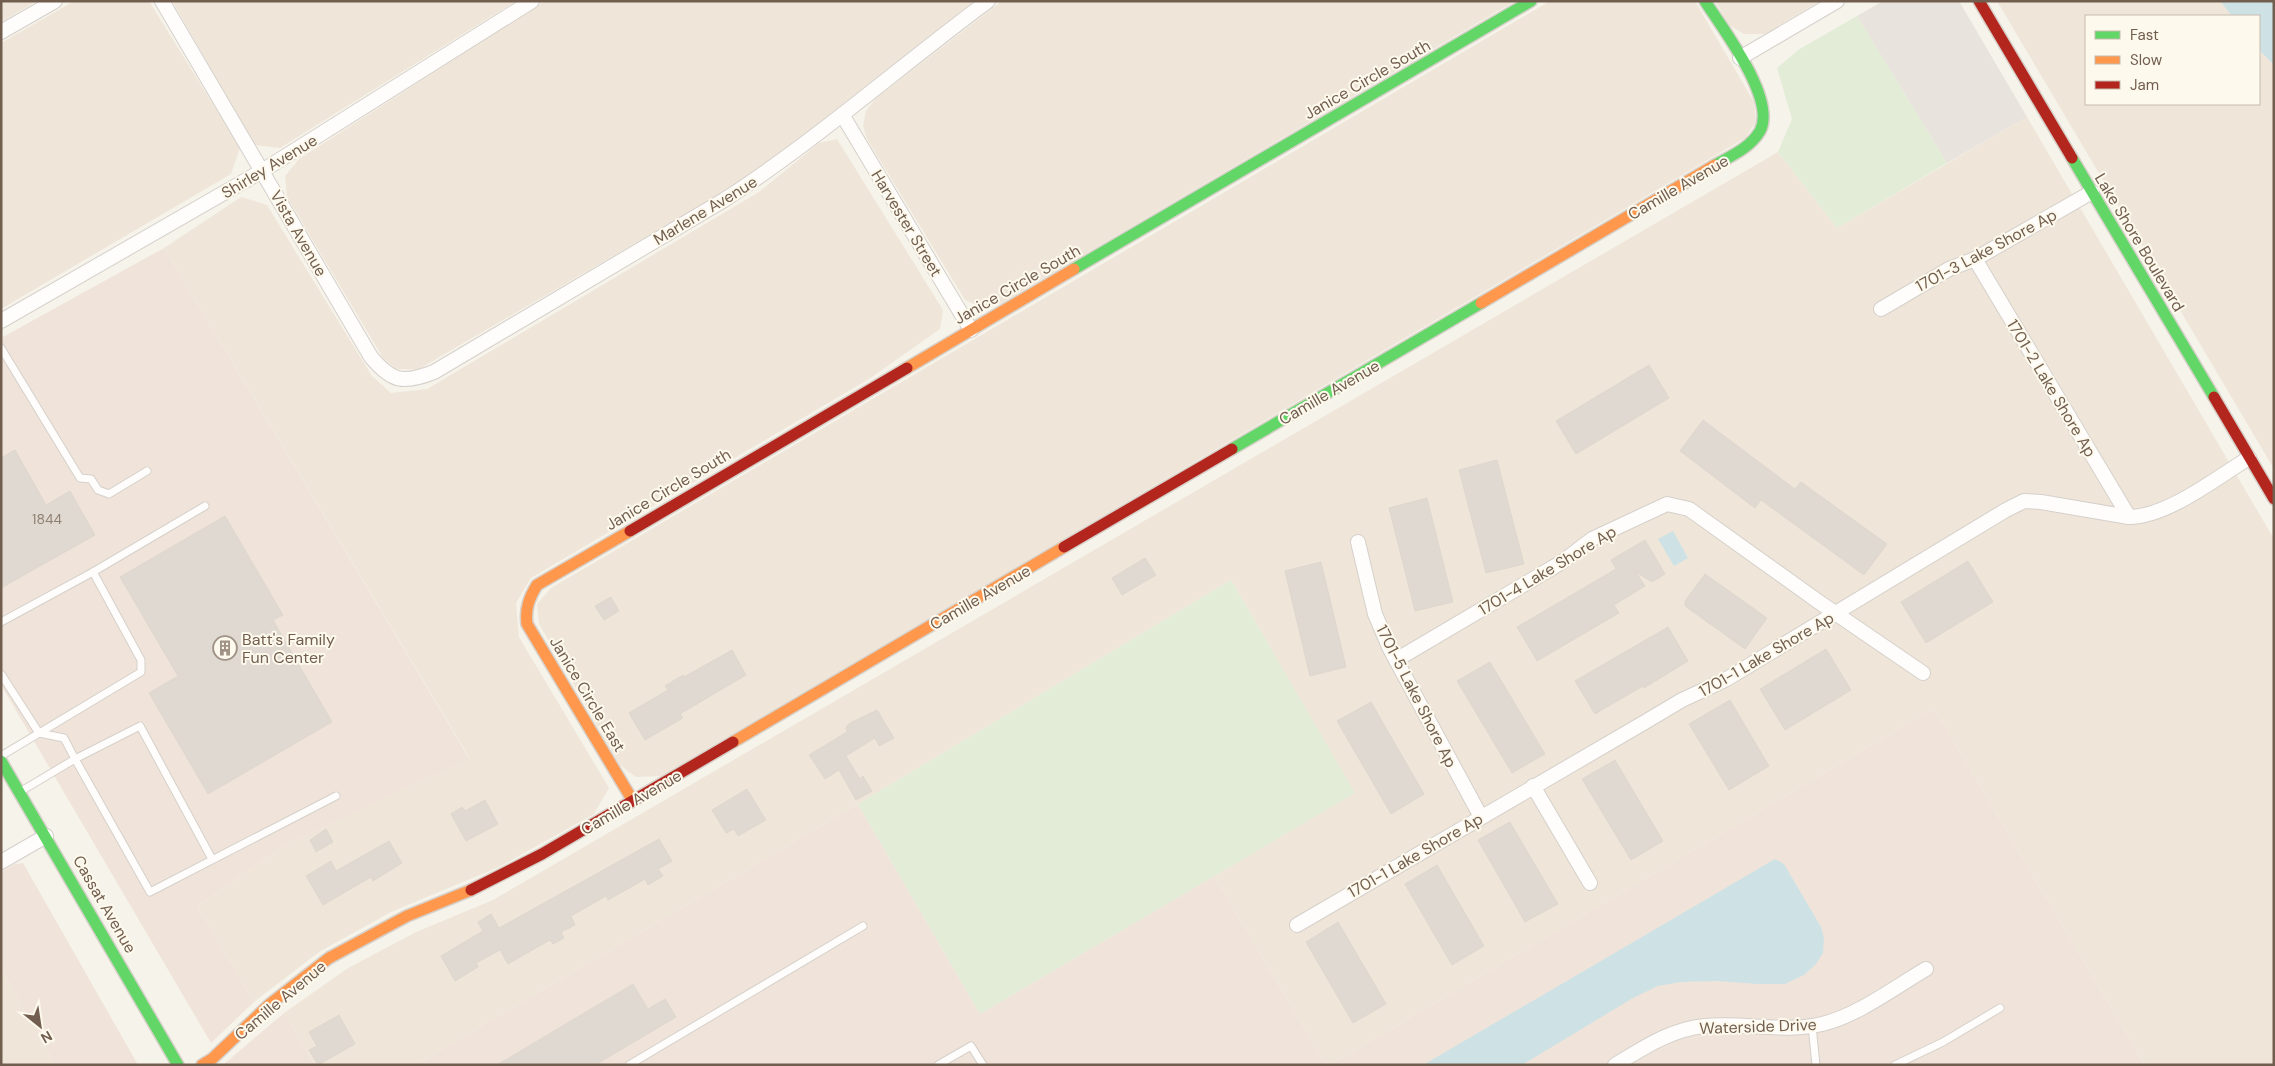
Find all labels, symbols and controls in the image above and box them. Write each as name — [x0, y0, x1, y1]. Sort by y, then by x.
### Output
legend — [2085, 15, 2260, 105]
text: Fast — [2130, 25, 2159, 45]
street label: Janice Circle South — [1300, 35, 1434, 124]
text: Slow — [2130, 50, 2163, 70]
text: Jam — [2130, 75, 2159, 95]
street label: Shirley Avenue — [218, 130, 321, 203]
street label: Camille Avenue — [1624, 150, 1732, 225]
street label: Harvester Street — [866, 166, 947, 281]
street label: Lake Shore Boulevard — [2090, 169, 2189, 315]
street label: Marlene Avenue — [649, 171, 761, 250]
street label: Vista Avenue — [266, 187, 332, 280]
street label: 1701-3 Lake Shore Ap — [1912, 204, 2061, 297]
street label: Janice Circle South — [950, 240, 1084, 329]
street label: 1701-2 Lake Shore Ap — [2002, 316, 2101, 461]
street label: Camille Avenue — [1275, 355, 1383, 430]
street label: Janice Circle South — [602, 444, 735, 535]
house number: 1844 — [32, 510, 62, 528]
street label: 1701-4 Lake Shore Ap — [1474, 521, 1620, 620]
street label: Camille Avenue — [926, 560, 1034, 635]
street label: 1701-1 Lake Shore Ap — [1695, 607, 1838, 702]
street label: 1701-5 Lake Shore Ap — [1371, 621, 1462, 771]
place label: Batt's Family Fun Center — [242, 629, 335, 668]
street label: Janice Circle East — [545, 633, 630, 756]
building icon: Batt's Family Fun Center — [212, 635, 238, 661]
street label: Camille Avenue — [577, 765, 685, 840]
street label: 1701-1 Lake Shore Ap — [1344, 808, 1487, 903]
street label: Cassat Avenue — [68, 852, 141, 957]
street label: Camille Avenue — [230, 956, 330, 1045]
north arrow — [15, 1001, 65, 1051]
street label: Waterside Drive — [1699, 1014, 1817, 1039]
text: N — [38, 1027, 55, 1048]

